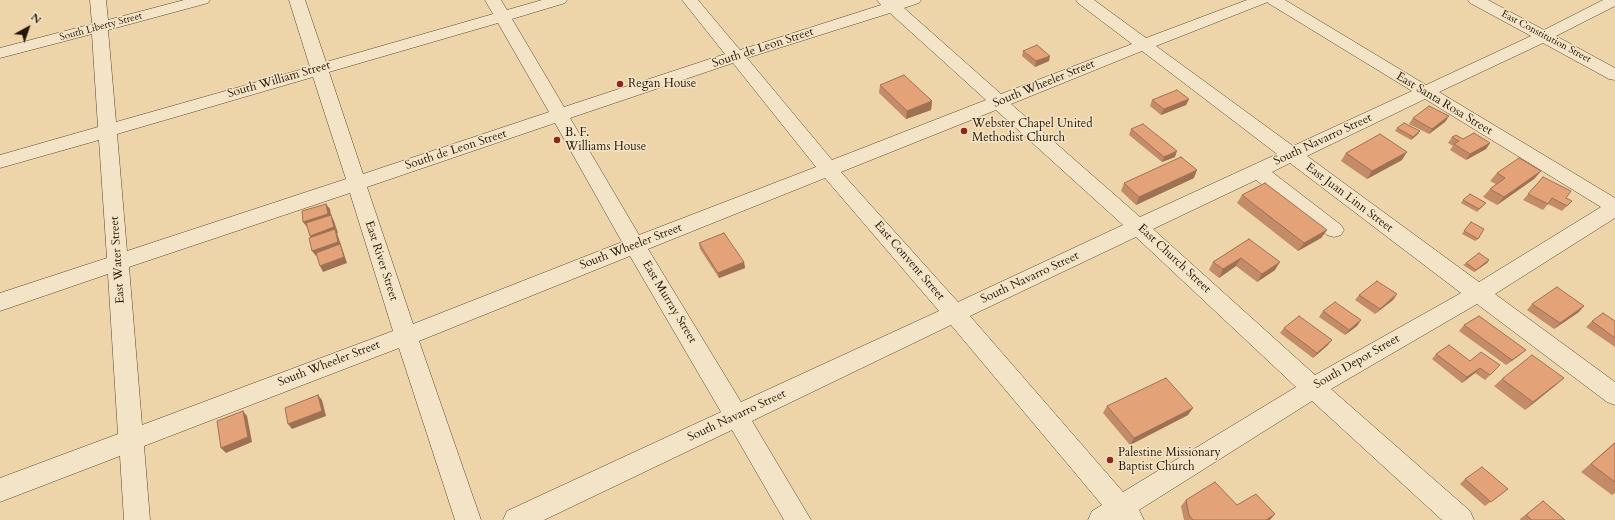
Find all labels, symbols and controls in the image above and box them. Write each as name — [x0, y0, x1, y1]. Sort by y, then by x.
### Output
north arrow — [8, 8, 48, 48]
street label: East Constitution Street — [1499, 8, 1593, 66]
text: N — [28, 10, 45, 27]
street label: South Liberty Street — [58, 10, 144, 44]
street label: South de Leon Street — [710, 25, 816, 71]
street label: South Wheeler Street — [991, 57, 1097, 111]
street label: South William Street — [226, 58, 332, 102]
street label: East Santa Rosa Street — [1393, 70, 1495, 138]
place label: Regan House — [628, 77, 696, 91]
marker: Regan House — [615, 79, 625, 89]
street label: South Navarro Street — [1272, 111, 1374, 169]
place label: Webster Chapel United Methodist Church — [972, 117, 1093, 145]
place label: B. F. Williams House — [565, 126, 646, 154]
marker: Webster Chapel United Methodist Church — [959, 126, 969, 136]
street label: South de Leon Street — [403, 127, 509, 173]
marker: B. F. Williams House — [552, 135, 562, 145]
street label: East Juan Linn Street — [1302, 160, 1396, 236]
street label: East Water Street — [108, 216, 128, 304]
street label: East Convent Street — [871, 218, 947, 304]
street label: East River Street — [361, 219, 401, 303]
street label: South Wheeler Street — [578, 221, 684, 273]
street label: East Church Street — [1135, 222, 1213, 296]
street label: South Navarro Street — [979, 249, 1081, 307]
street label: East Murray Street — [639, 258, 699, 346]
street label: South Depot Street — [1312, 332, 1402, 392]
street label: South Wheeler Street — [276, 338, 382, 390]
street label: South Navarro Street — [686, 387, 788, 445]
place label: Palestine Missionary Baptist Church — [1118, 446, 1221, 474]
marker: Palestine Missionary Baptist Church — [1105, 455, 1115, 465]

